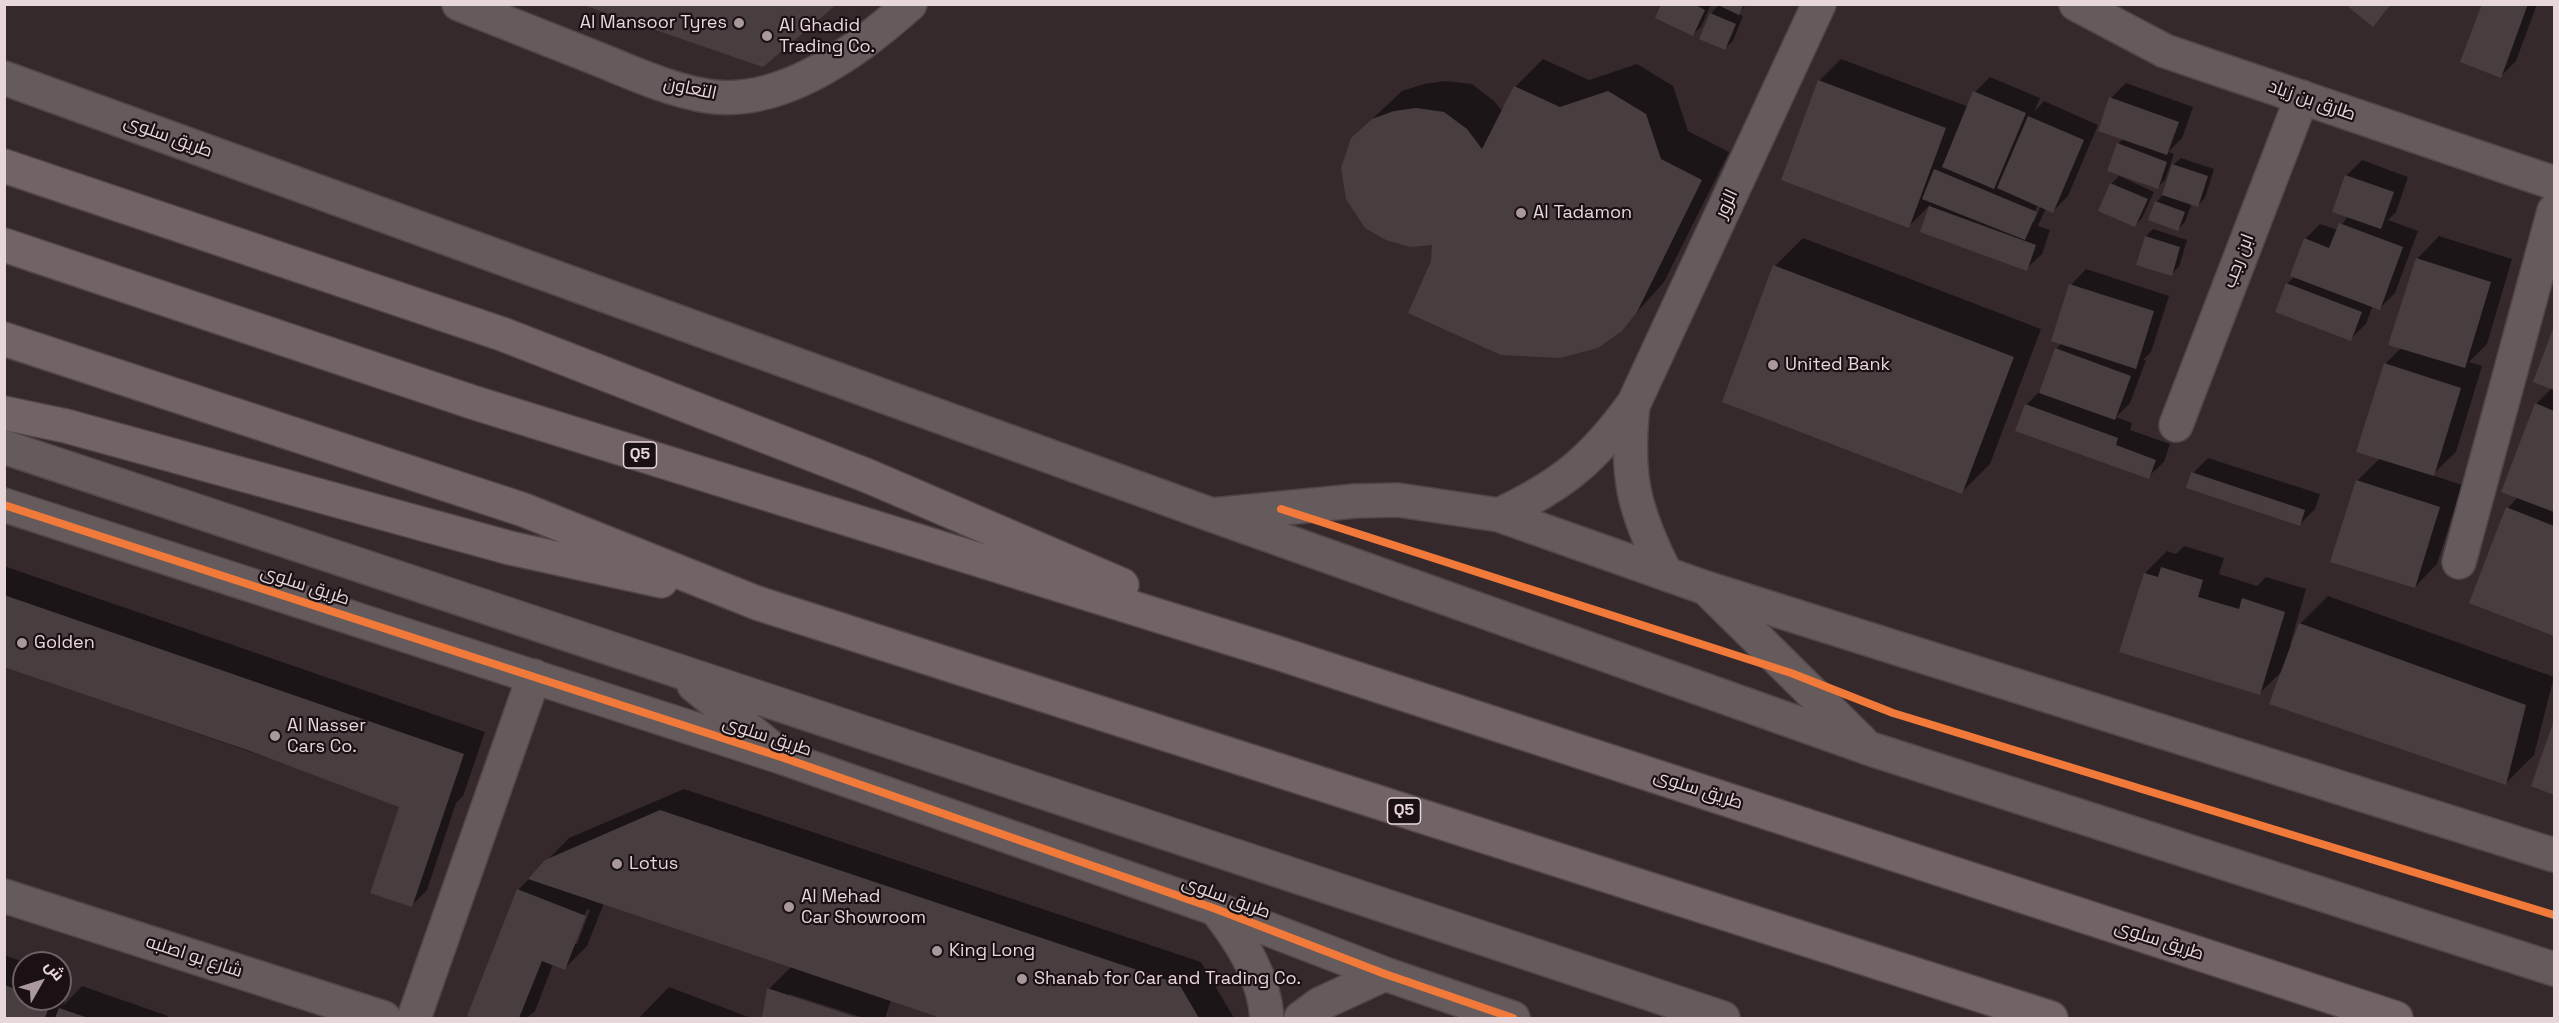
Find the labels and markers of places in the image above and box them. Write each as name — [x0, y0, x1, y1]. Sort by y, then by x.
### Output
place label: Al Mansoor Tyres — [580, 12, 727, 34]
place label: Al Ghadid Trading Co. — [779, 15, 875, 57]
marker: Al Mansoor Tyres — [732, 16, 746, 30]
marker: Al Ghadid Trading Co. — [760, 29, 774, 43]
place label: Al Tadamon — [1533, 202, 1632, 224]
marker: Al Tadamon — [1514, 206, 1528, 220]
place label: United Bank — [1785, 354, 1890, 376]
marker: United Bank — [1766, 358, 1780, 372]
place label: Golden — [34, 632, 95, 654]
marker: Golden — [15, 636, 29, 650]
place label: Al Nasser Cars Co. — [287, 715, 366, 758]
marker: Al Nasser Cars Co. — [268, 729, 282, 743]
place label: Lotus — [629, 853, 678, 875]
marker: Lotus — [610, 857, 624, 871]
place label: Al Mehad Car Showroom — [801, 886, 926, 928]
marker: Al Mehad Car Showroom — [782, 900, 796, 914]
place label: King Long — [949, 940, 1035, 962]
marker: King Long — [930, 944, 944, 958]
place label: Shanab for Car and Trading Co. — [1034, 968, 1301, 990]
marker: Shanab for Car and Trading Co. — [1015, 972, 1029, 986]

